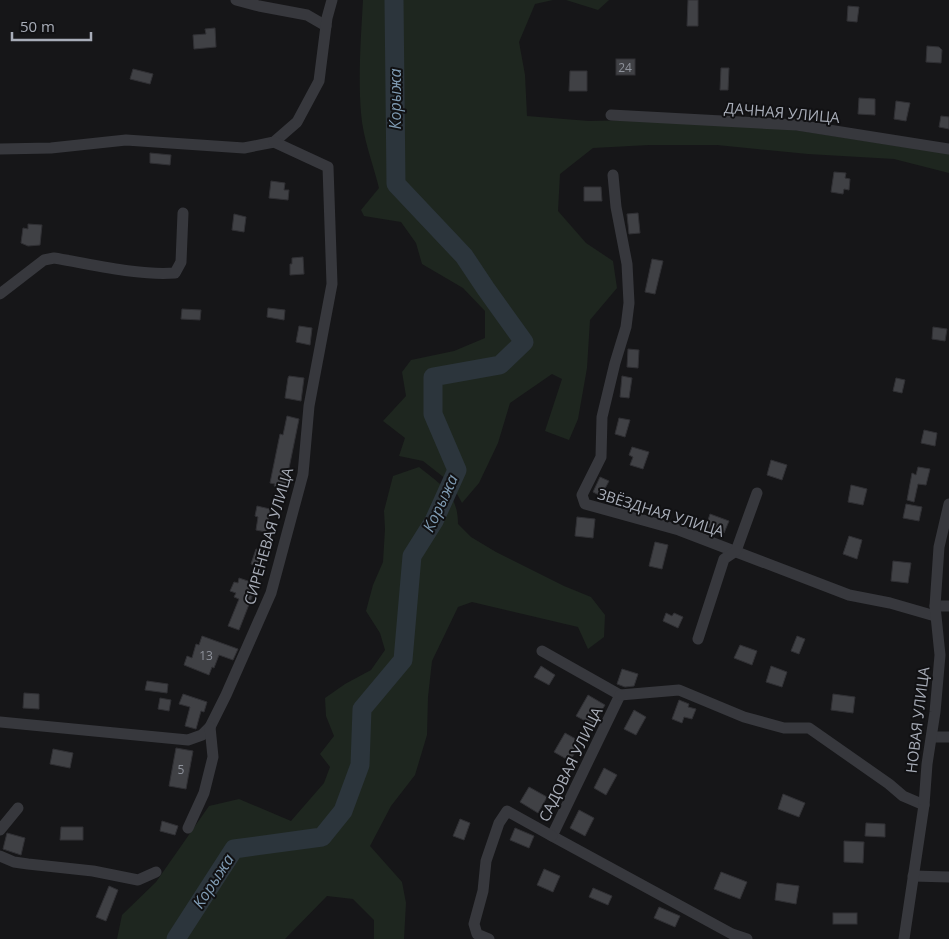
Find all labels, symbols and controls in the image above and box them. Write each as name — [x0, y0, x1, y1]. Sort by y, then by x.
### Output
scale bar — [12, 10, 91, 42]
text: 50 m — [20, 16, 55, 36]
house number: 24 — [618, 59, 632, 76]
water label: Корыжа — [384, 68, 406, 130]
street label: ДАЧНАЯ УЛИЦА — [723, 97, 841, 127]
street label: СИРЕНЕВАЯ УЛИЦА — [239, 465, 297, 607]
water label: Корыжа — [417, 471, 463, 535]
street label: ЗВЁЗДНАЯ УЛИЦА — [595, 483, 727, 541]
house number: 13 — [199, 647, 213, 664]
street label: НОВАЯ УЛИЦА — [901, 665, 934, 774]
street label: САДОВАЯ УЛИЦА — [534, 703, 607, 825]
house number: 5 — [178, 761, 185, 778]
water label: Корыжа — [187, 849, 239, 913]

